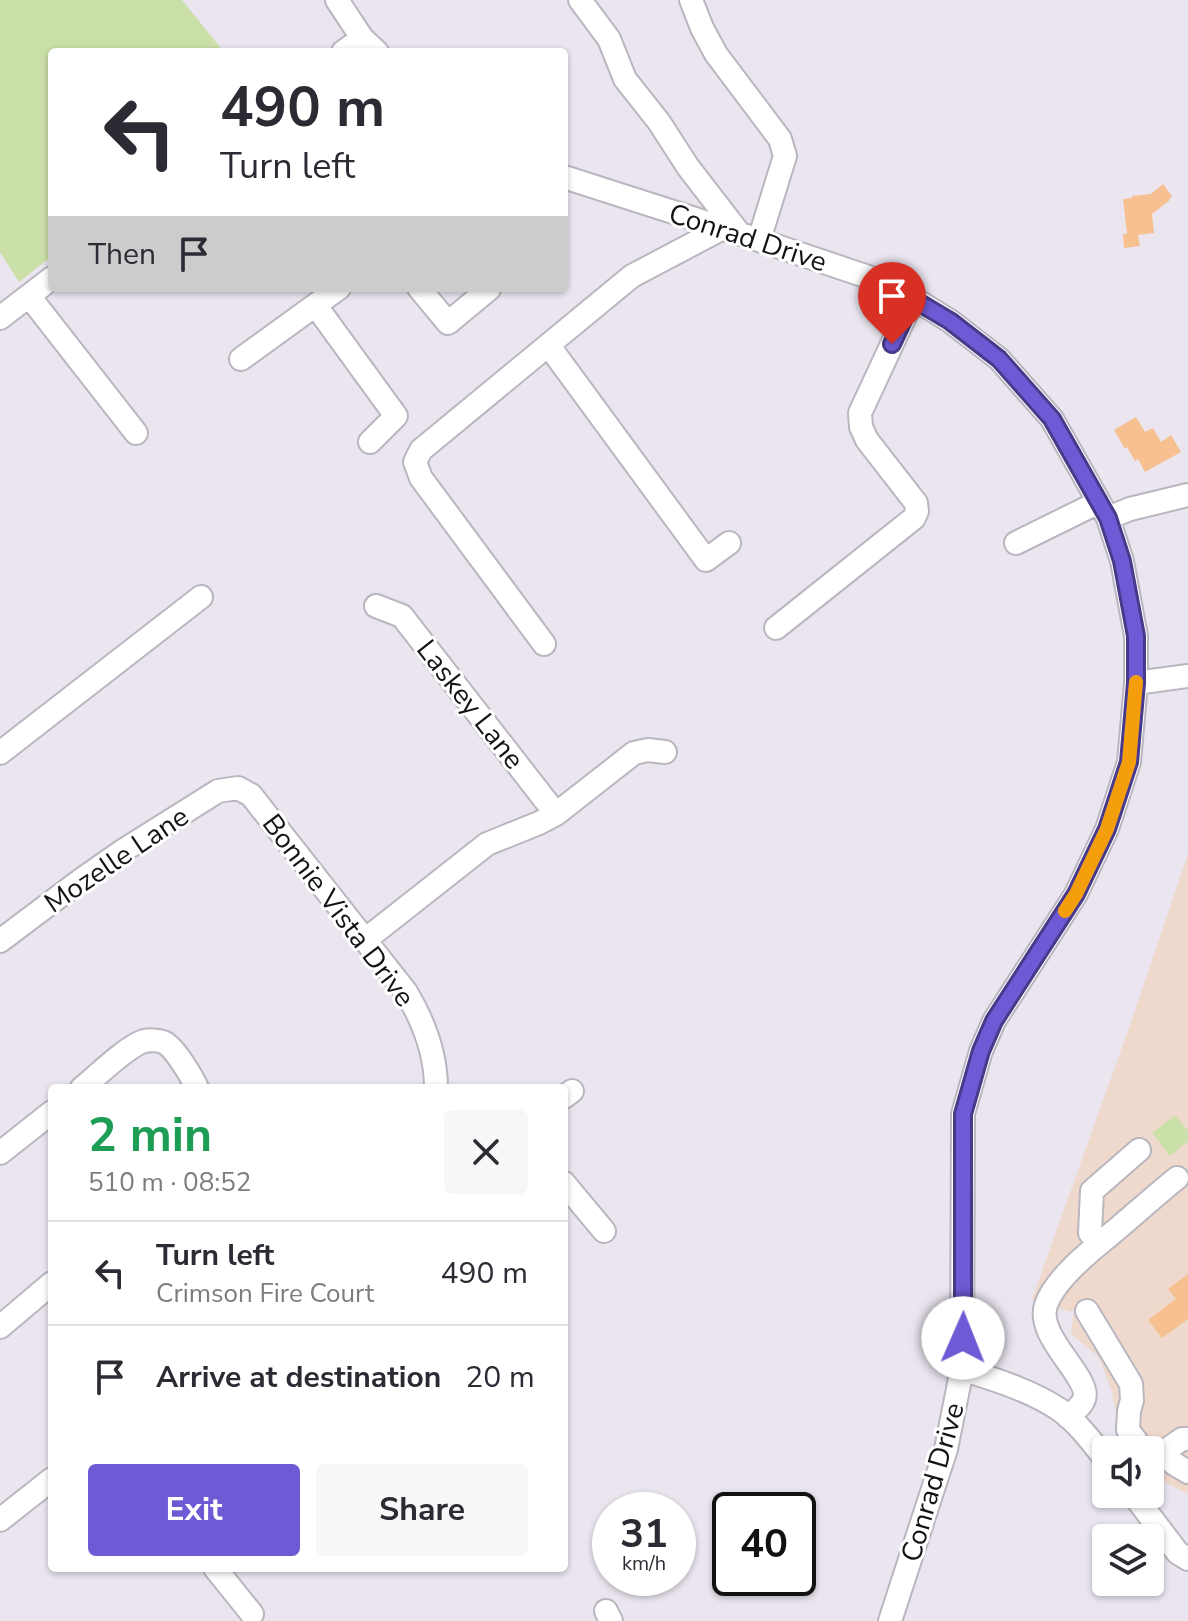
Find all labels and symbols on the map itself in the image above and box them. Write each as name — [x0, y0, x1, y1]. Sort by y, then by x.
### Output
street label: Conrad Drive — [664, 195, 832, 281]
pin — [858, 262, 926, 344]
street label: Laskey Lane — [408, 632, 533, 777]
street label: Mozelle Lane — [37, 798, 196, 922]
street label: Bonnie Vista Drive — [253, 806, 423, 1015]
position arrow — [921, 1296, 1005, 1380]
street label: Conrad Drive — [892, 1398, 974, 1566]
speed limit sign: 40 — [712, 1492, 816, 1596]

